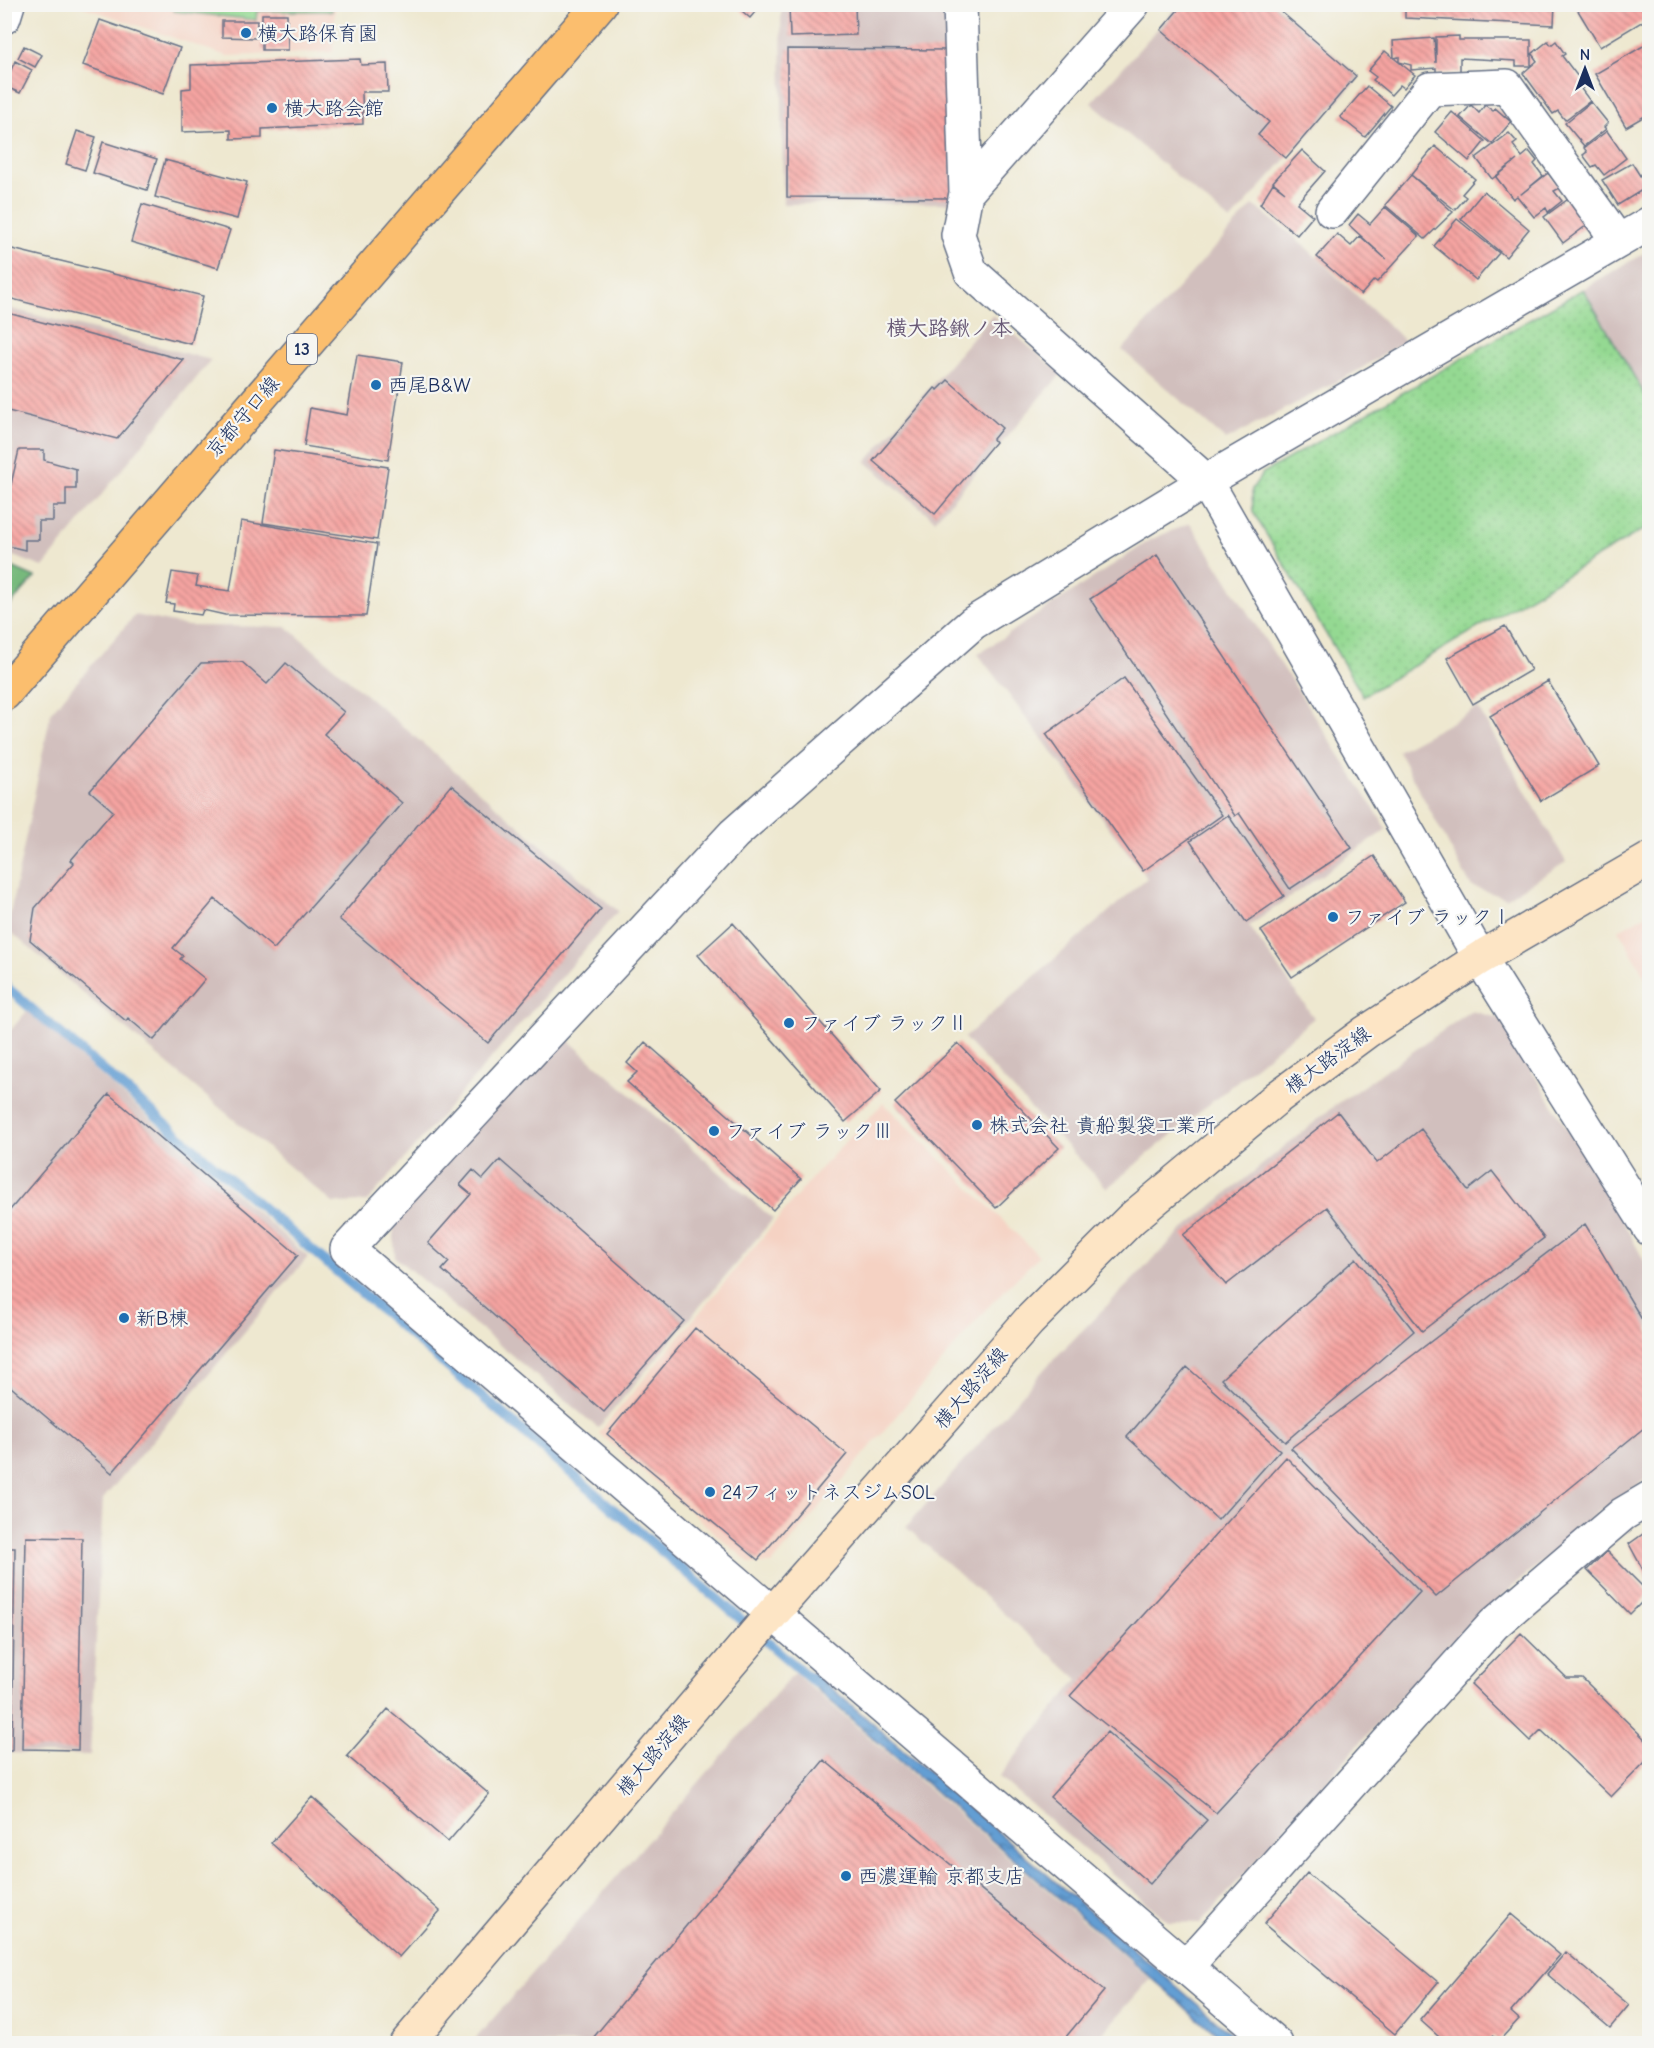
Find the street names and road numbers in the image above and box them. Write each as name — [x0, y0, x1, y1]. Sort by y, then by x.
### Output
road number: 13 — [287, 334, 317, 364]
street label: 京都守口線 — [202, 372, 284, 462]
street label: 横大路淀線 — [1281, 1021, 1375, 1099]
street label: 横大路淀線 — [930, 1343, 1012, 1433]
street label: 横大路淀線 — [612, 1709, 694, 1801]

